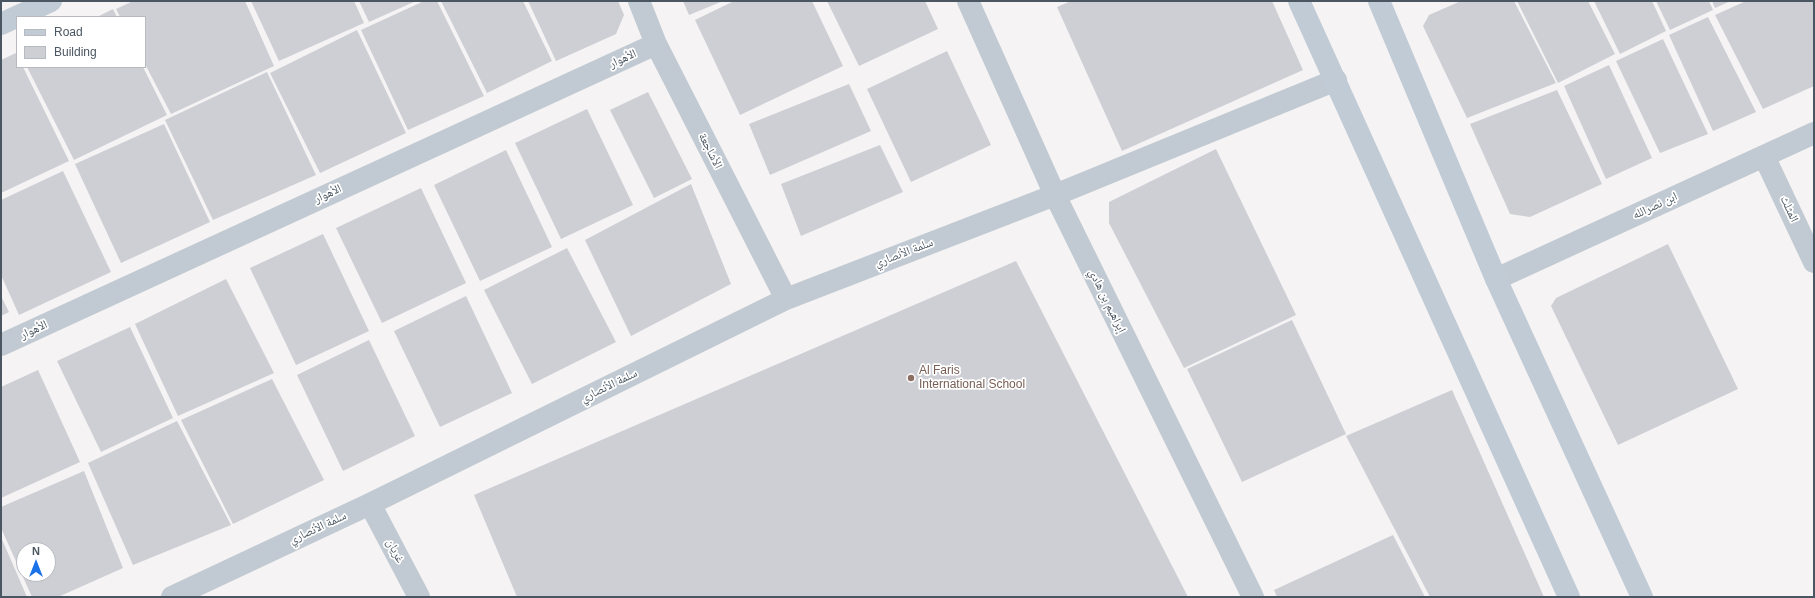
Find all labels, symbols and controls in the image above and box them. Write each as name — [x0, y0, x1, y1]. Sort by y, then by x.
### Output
legend — [16, 16, 146, 68]
text: Road — [54, 25, 83, 39]
text: Building — [54, 45, 97, 59]
street label: الأهوار — [607, 47, 639, 71]
street label: الأشاجعة — [695, 131, 725, 171]
street label: الأهوار — [312, 182, 344, 206]
street label: ابن نصرالله — [1630, 189, 1680, 223]
street label: المثلث — [1777, 194, 1801, 224]
street label: سلمة الأنصاري — [873, 235, 935, 271]
street label: إبراهيم بن هادي — [1085, 267, 1129, 335]
street label: الأهوار — [18, 318, 50, 342]
place label: Al Faris International School — [919, 364, 1025, 392]
street label: سلمة الأنصاري — [578, 366, 640, 406]
marker: Al Faris International School — [906, 373, 916, 383]
street label: سلمة الأنصاري — [287, 509, 349, 547]
street label: غريان — [383, 537, 407, 565]
north arrow — [16, 542, 56, 582]
text: N — [32, 545, 40, 557]

